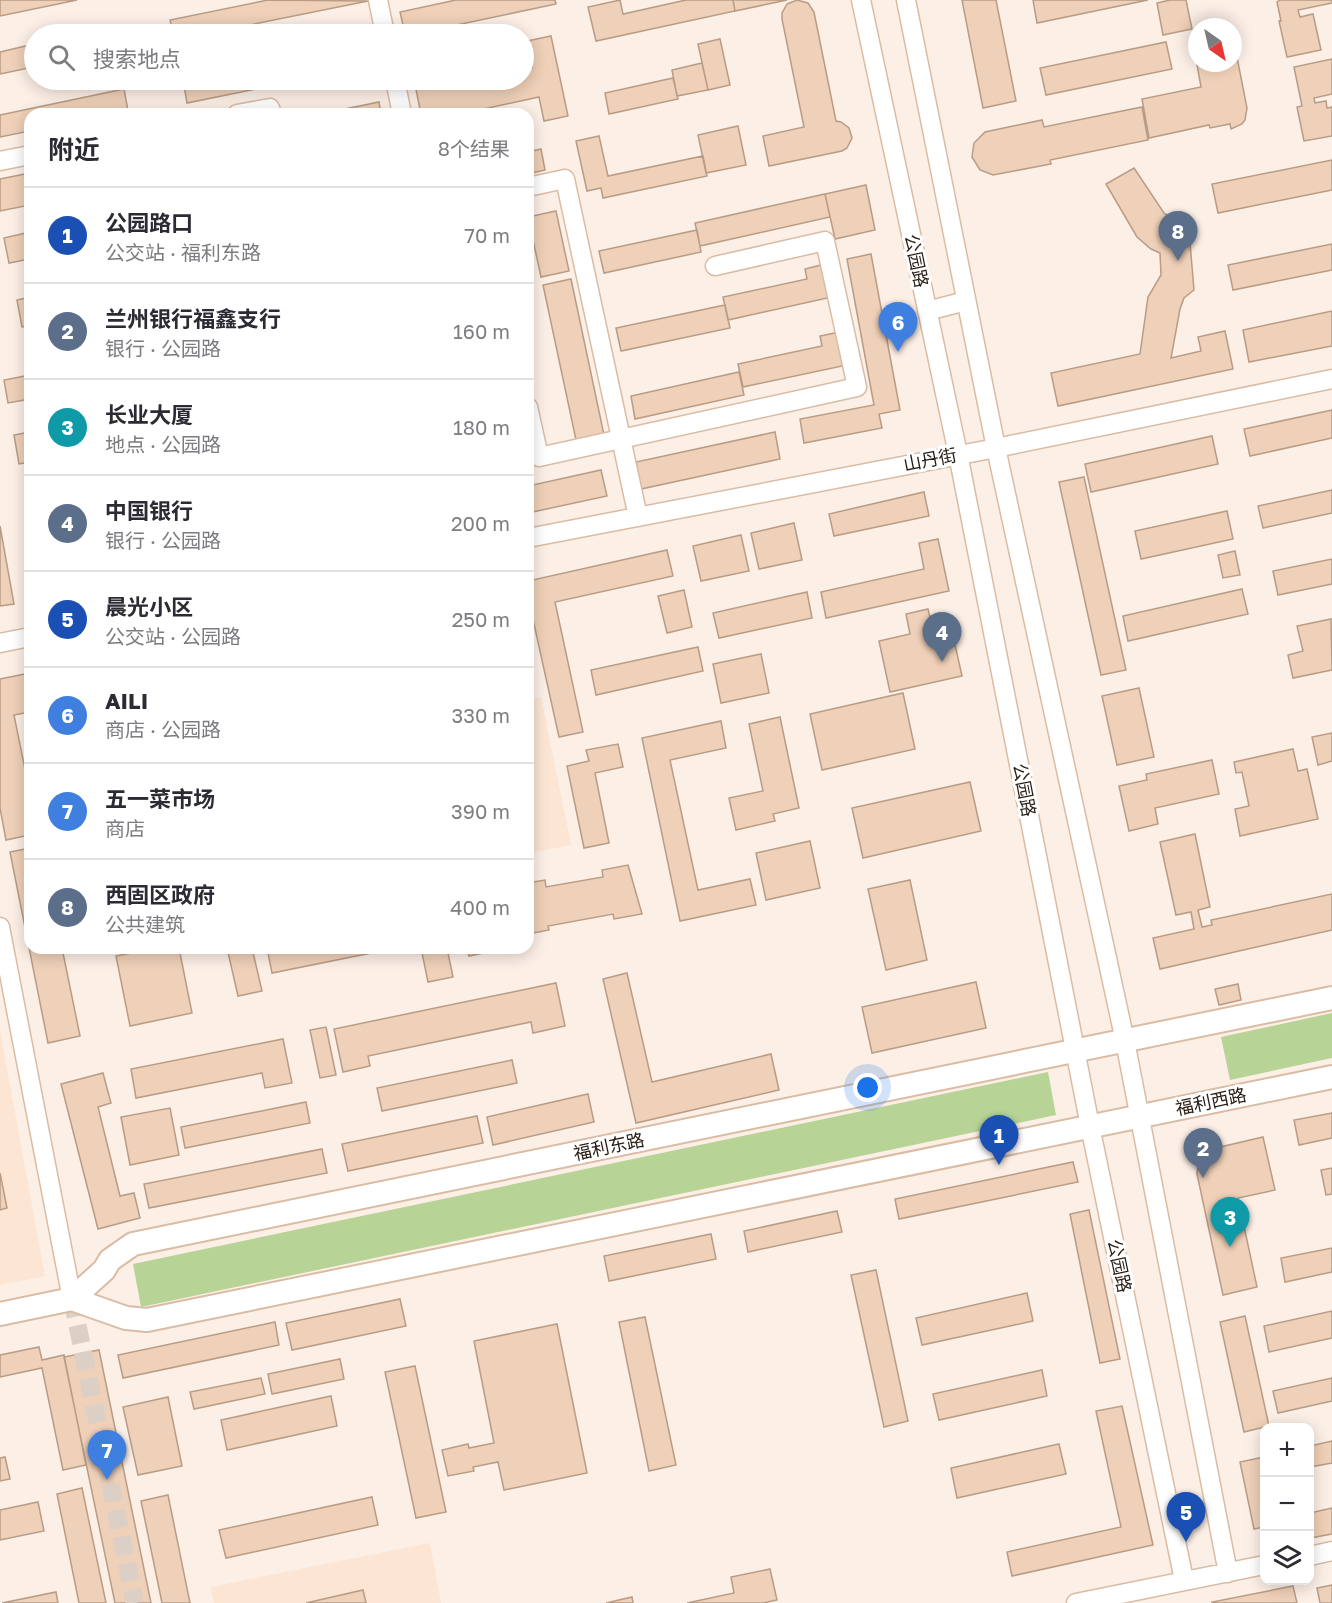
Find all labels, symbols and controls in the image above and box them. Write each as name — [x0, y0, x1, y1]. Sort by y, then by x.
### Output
north arrow — [1188, 18, 1242, 72]
search box — [24, 24, 534, 90]
icon: search — [45, 41, 78, 74]
text: 搜索地点 — [93, 45, 181, 72]
text: 附近 — [48, 134, 100, 165]
text: 8个结果 — [438, 136, 510, 160]
text: 公园路口 — [105, 209, 193, 236]
pin: 8 — [1158, 212, 1198, 261]
text: 1 — [62, 223, 73, 247]
text: 70 m — [464, 223, 510, 247]
street label: 公园路 — [901, 232, 933, 289]
text: 公交站 · 福利东路 — [105, 240, 261, 264]
pin: 6 — [878, 302, 918, 352]
text: 兰州银行福鑫支行 — [105, 305, 281, 332]
text: 2 — [61, 319, 74, 343]
text: 160 m — [453, 319, 510, 343]
text: 银行 · 公园路 — [105, 336, 221, 360]
text: 长业大厦 — [105, 401, 193, 428]
text: 3 — [61, 415, 74, 439]
text: 180 m — [453, 415, 510, 439]
text: 地点 · 公园路 — [105, 432, 221, 456]
street label: 山丹街 — [901, 443, 958, 475]
text: 中国银行 — [105, 497, 193, 524]
text: 4 — [61, 511, 74, 535]
text: 200 m — [451, 511, 510, 535]
text: 银行 · 公园路 — [105, 528, 221, 552]
text: 晨光小区 — [105, 593, 193, 620]
text: 5 — [61, 607, 74, 631]
text: 250 m — [452, 607, 510, 631]
pin: 4 — [922, 612, 962, 662]
text: 公交站 · 公园路 — [105, 624, 241, 648]
text: AILI — [105, 687, 148, 714]
text: 6 — [61, 703, 74, 727]
text: 330 m — [452, 703, 510, 727]
text: 商店 · 公园路 — [105, 717, 221, 741]
street label: 公园路 — [1009, 761, 1041, 818]
text: 五一菜市场 — [105, 785, 215, 812]
text: 7 — [62, 799, 73, 823]
text: 390 m — [451, 799, 510, 823]
text: 商店 — [105, 816, 145, 840]
text: 西固区政府 — [105, 881, 215, 908]
text: 8 — [61, 895, 74, 919]
text: 400 m — [450, 895, 510, 919]
text: 公共建筑 — [105, 912, 185, 936]
your location — [853, 1073, 882, 1102]
street label: 福利西路 — [1173, 1083, 1248, 1119]
pin: 1 — [980, 1116, 1018, 1165]
street label: 福利东路 — [571, 1128, 646, 1164]
pin: 2 — [1184, 1128, 1222, 1178]
pin: 3 — [1210, 1198, 1250, 1247]
street label: 公园路 — [1104, 1237, 1136, 1294]
map controls — [1260, 1423, 1314, 1585]
button: + — [1260, 1423, 1314, 1477]
pin: 7 — [88, 1430, 126, 1480]
button: − — [1260, 1477, 1314, 1531]
pin: 5 — [1166, 1492, 1206, 1542]
button: layers — [1260, 1531, 1314, 1585]

